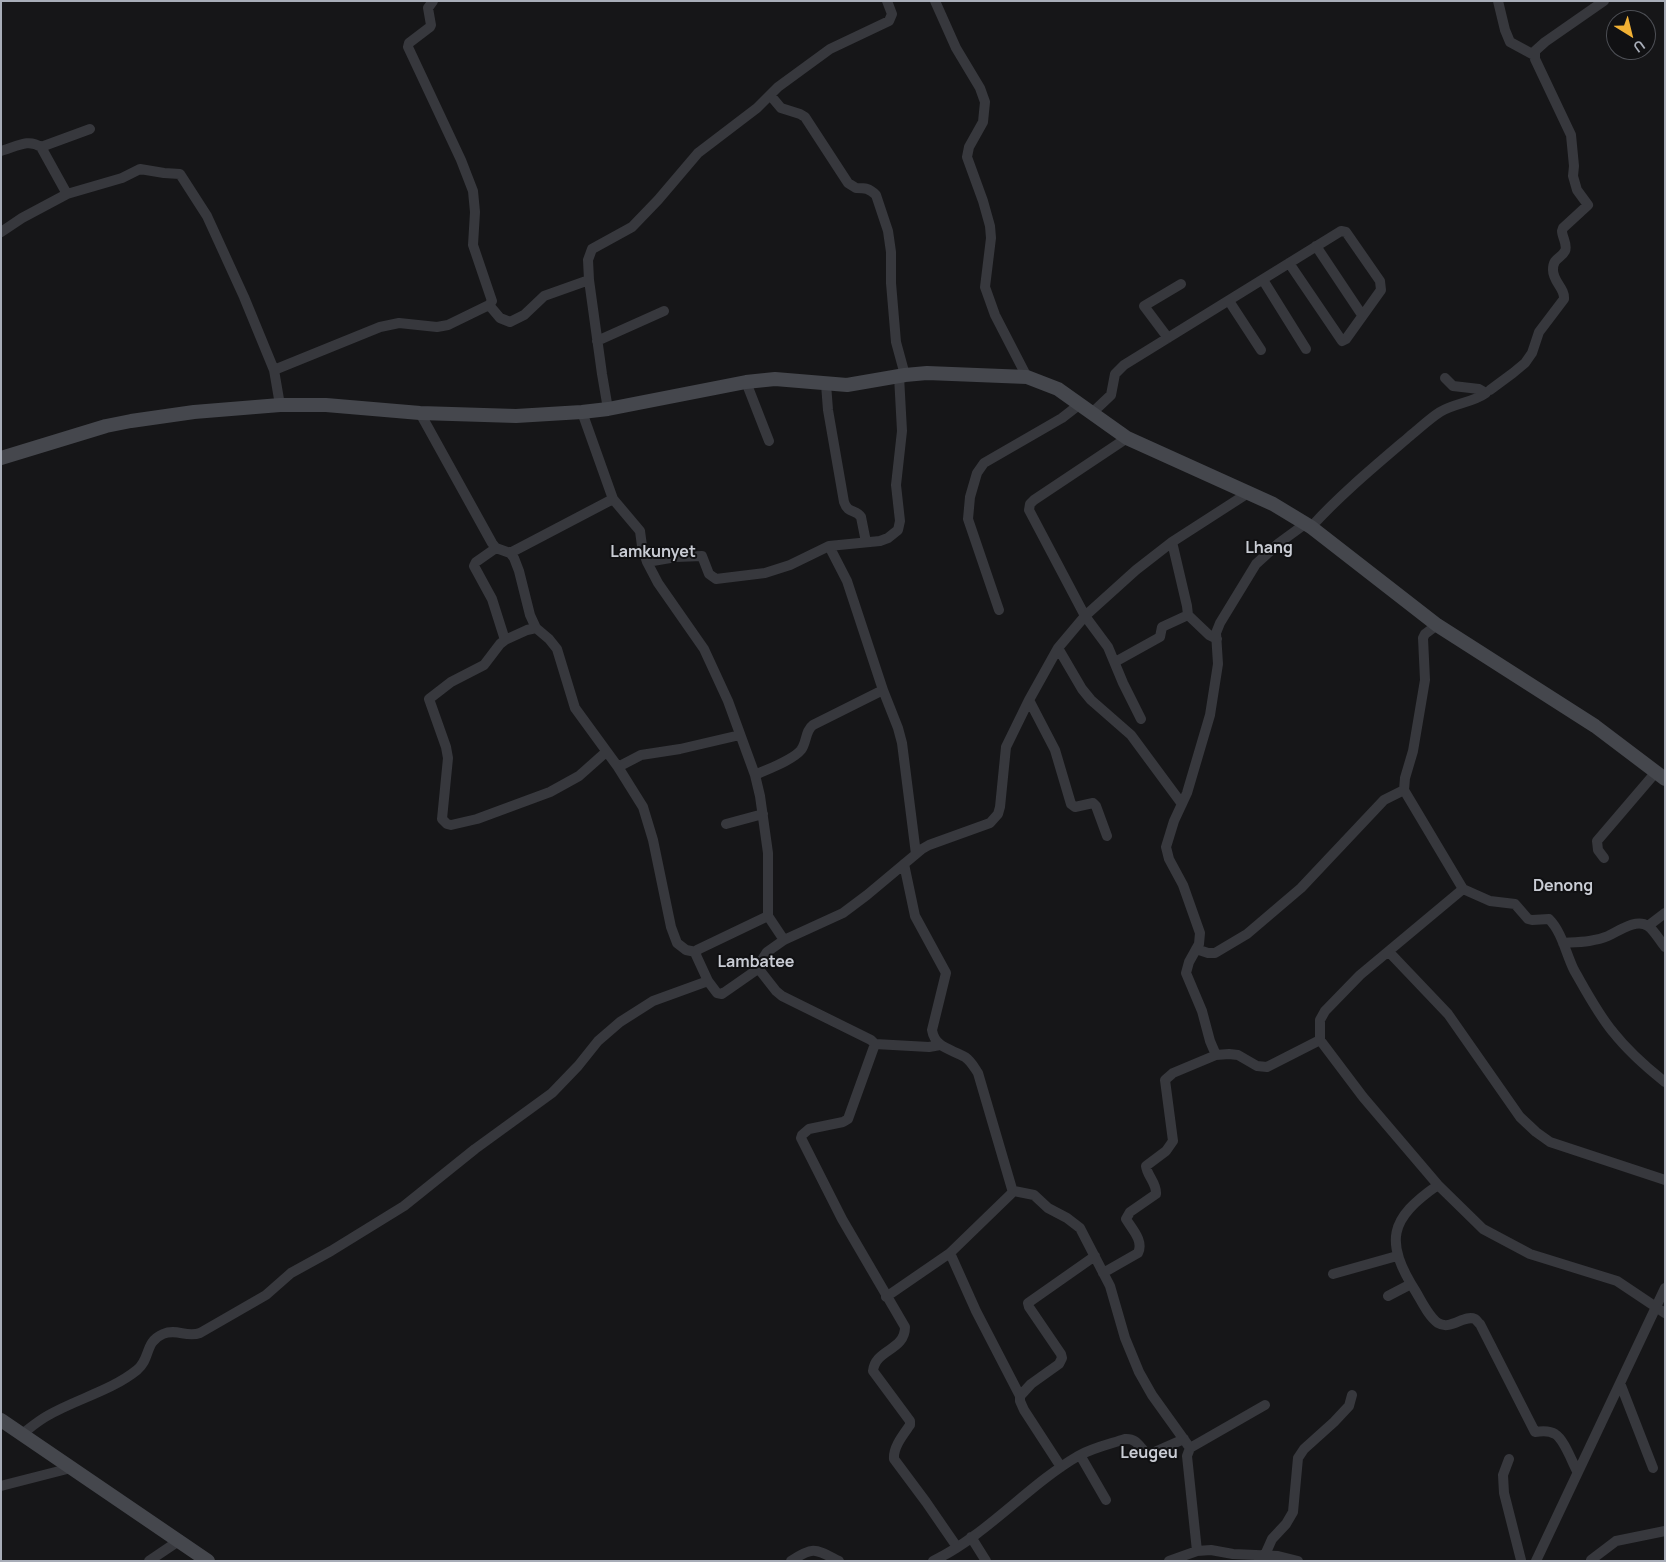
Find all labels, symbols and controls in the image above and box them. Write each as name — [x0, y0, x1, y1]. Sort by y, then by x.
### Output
north arrow — [1606, 10, 1656, 60]
text: U — [1630, 36, 1649, 57]
district label: Lhang — [1245, 539, 1293, 559]
district label: Lamkunyet — [610, 543, 696, 563]
district label: Denong — [1533, 877, 1593, 897]
district label: Lambatee — [718, 953, 794, 973]
district label: Leugeu — [1120, 1444, 1178, 1464]

